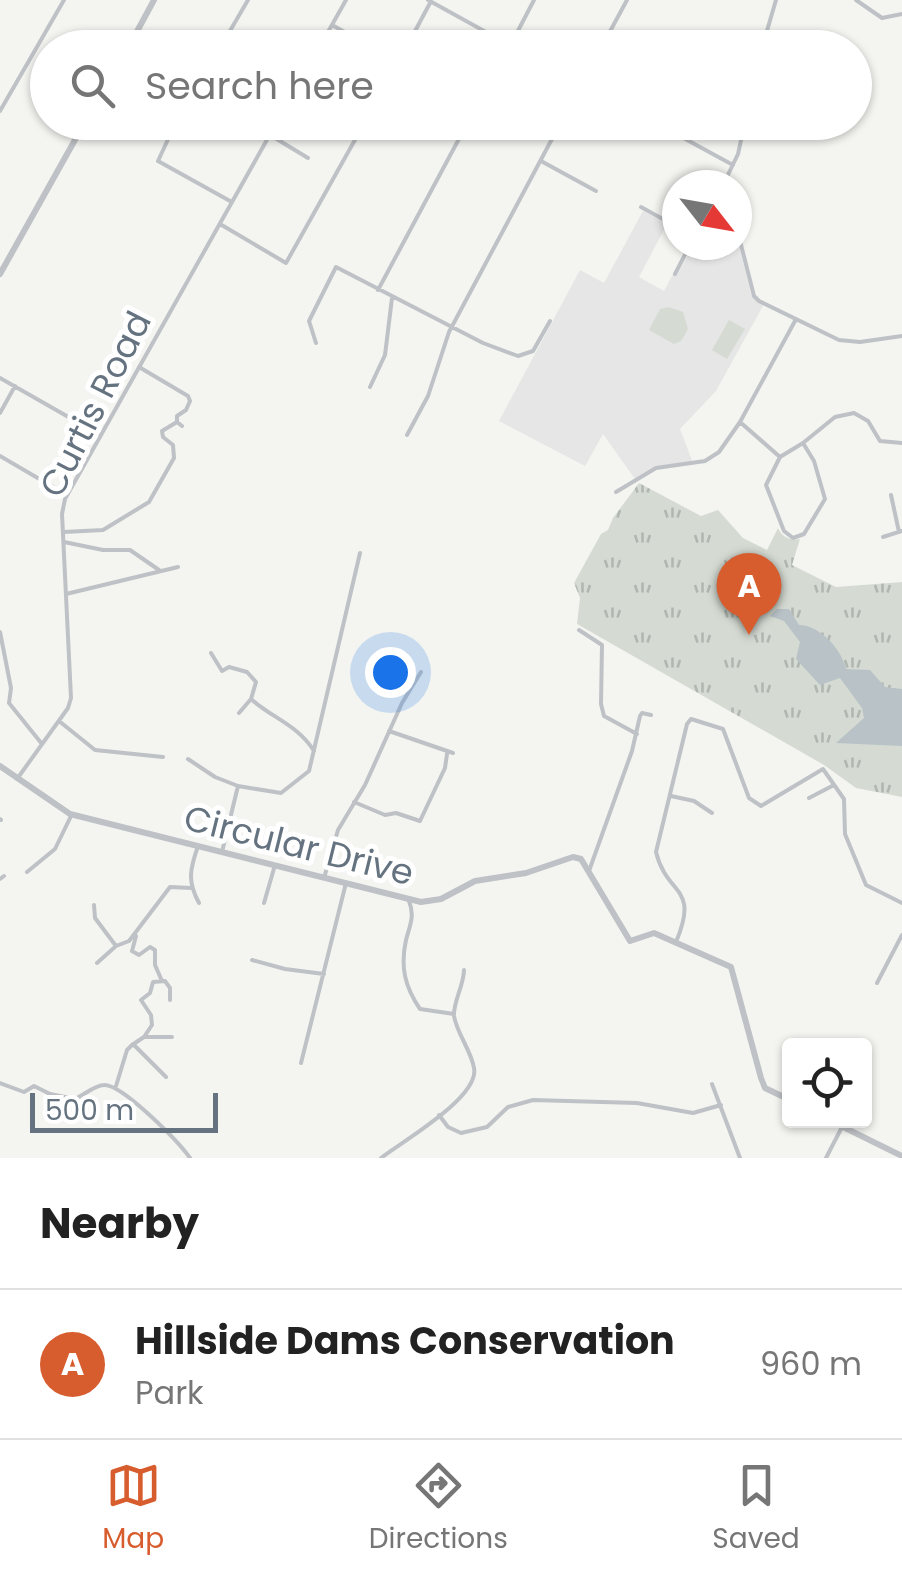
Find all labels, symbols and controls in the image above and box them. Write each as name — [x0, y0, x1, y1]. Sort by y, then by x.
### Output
search box — [30, 30, 872, 140]
icon: search — [65, 58, 120, 113]
text: Search here — [145, 59, 374, 112]
north arrow — [662, 170, 752, 260]
street label: Curtis Road — [27, 303, 163, 505]
pin: A — [716, 552, 782, 635]
your location — [365, 647, 416, 698]
street label: Circular Drive — [179, 793, 419, 897]
map controls — [782, 1038, 872, 1128]
button: locate — [782, 1038, 872, 1128]
scale bar — [30, 1088, 218, 1132]
text: 500 m — [45, 1091, 134, 1130]
text: Nearby — [40, 1194, 199, 1253]
text: Hillside Dams Conservation — [135, 1314, 675, 1367]
text: A — [61, 1341, 84, 1386]
text: 960 m — [760, 1341, 862, 1386]
text: Park — [135, 1370, 204, 1415]
tab: Map — [102, 1458, 164, 1560]
tab: Directions — [369, 1458, 508, 1560]
tab: Saved — [712, 1458, 800, 1560]

